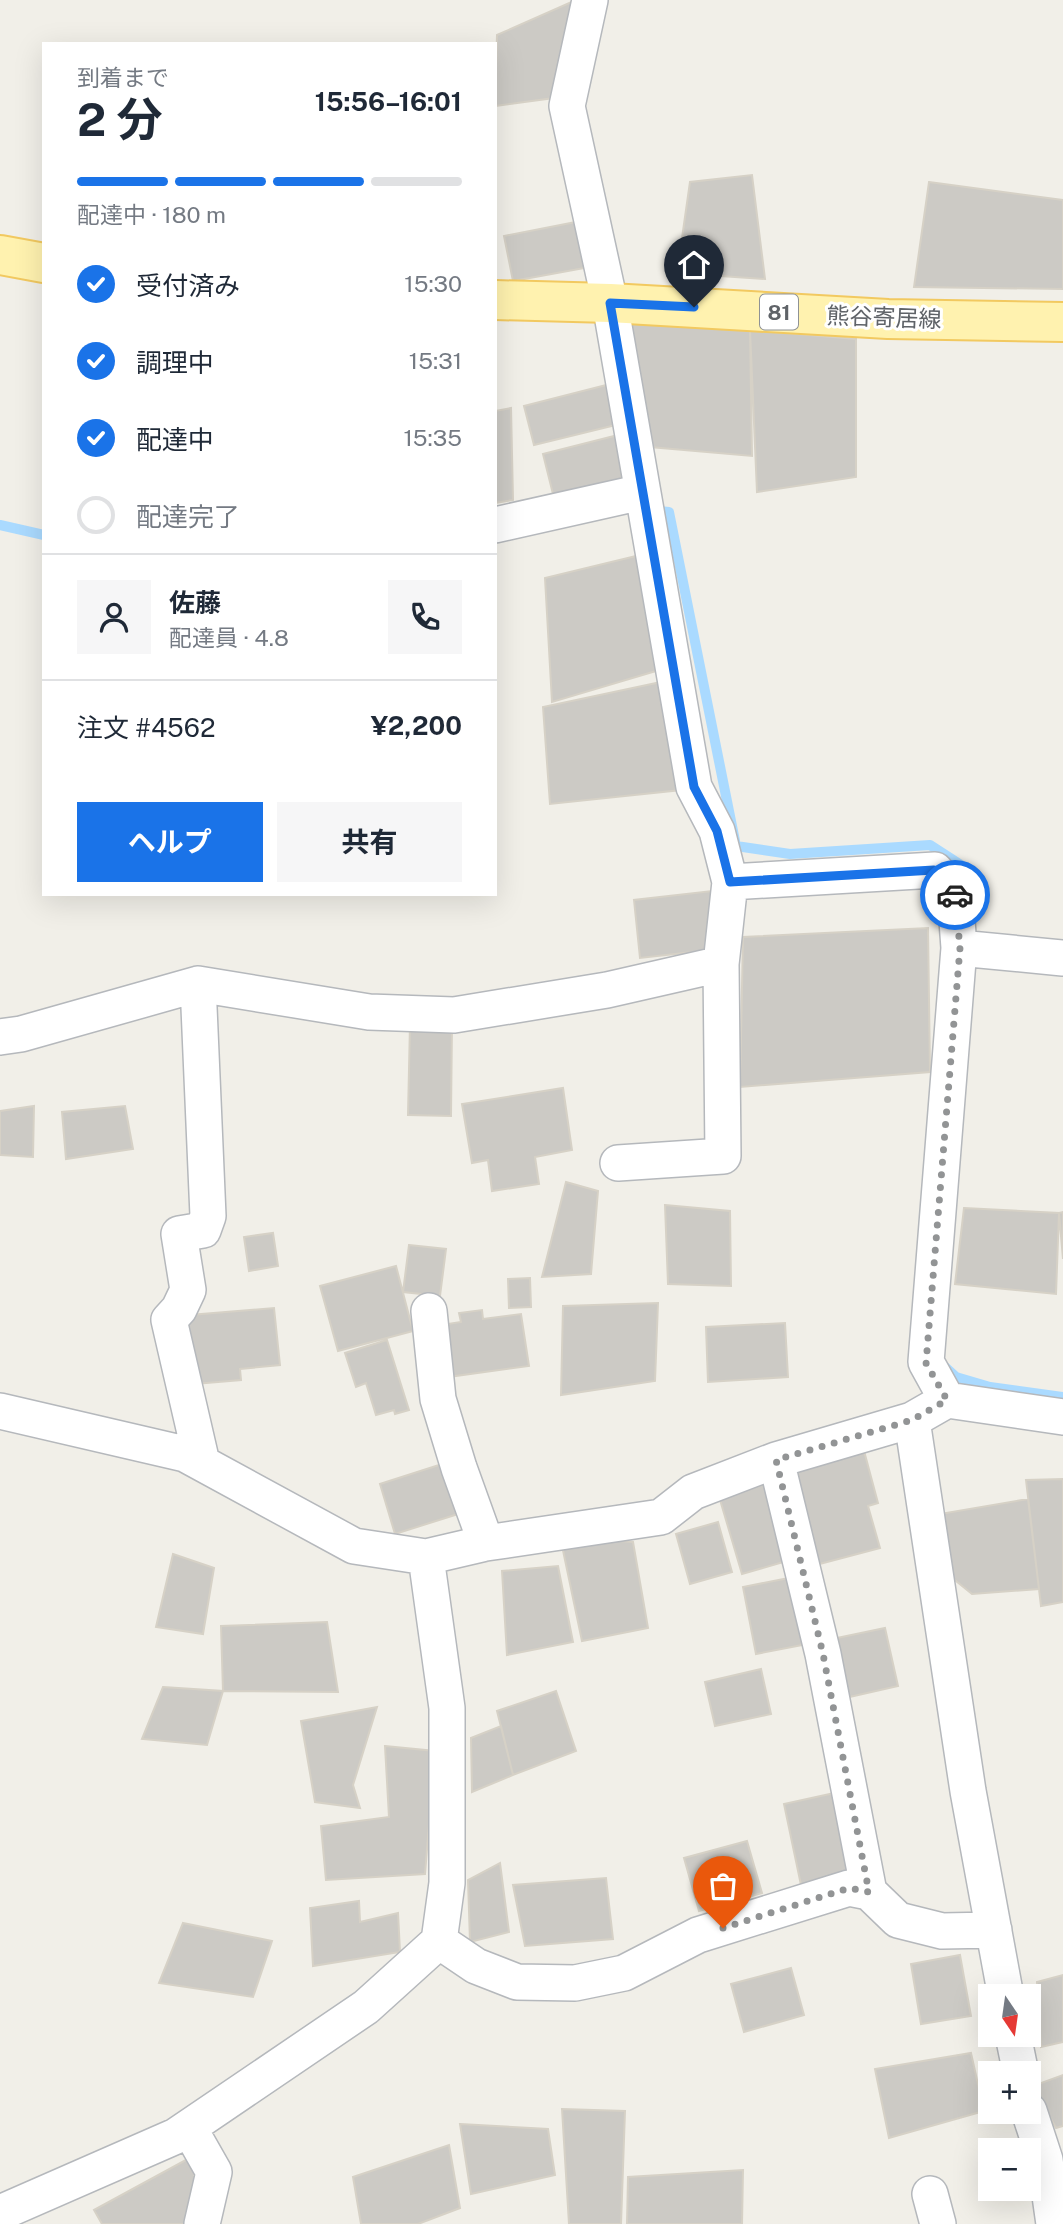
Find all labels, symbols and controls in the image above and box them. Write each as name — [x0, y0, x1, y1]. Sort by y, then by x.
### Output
text: 到着まで — [77, 64, 169, 91]
text: 15:56–16:01 — [315, 86, 462, 117]
text: 2 分 — [77, 92, 163, 146]
text: 配達中 · 180 m — [77, 201, 226, 228]
pin — [664, 235, 724, 307]
icon: home — [675, 246, 713, 284]
icon: check — [77, 265, 115, 303]
text: 受付済み — [136, 270, 240, 301]
text: 15:30 — [404, 270, 462, 297]
road number: 81 — [760, 294, 798, 330]
street label: 熊谷寄居線 — [826, 302, 942, 332]
icon: check — [77, 342, 115, 380]
text: 調理中 — [136, 347, 214, 378]
text: 15:31 — [409, 347, 462, 374]
icon: check — [77, 419, 115, 457]
text: 配達中 — [136, 424, 214, 455]
text: 15:35 — [404, 424, 462, 451]
text: 配達完了 — [136, 501, 240, 532]
button: person — [77, 580, 151, 654]
button: phone — [388, 580, 462, 654]
text: 佐藤 — [169, 587, 221, 618]
text: 配達員 · 4.8 — [169, 624, 289, 651]
text: ¥2,200 — [371, 710, 462, 741]
text: 注文 #4562 — [77, 712, 215, 743]
button: ヘルプ — [77, 802, 263, 882]
button: 共有 — [277, 802, 462, 882]
courier — [920, 860, 990, 930]
icon: car — [936, 876, 974, 914]
pin — [693, 1856, 753, 1928]
icon: bag — [704, 1867, 742, 1905]
north arrow — [978, 1984, 1041, 2048]
map controls — [978, 1984, 1041, 2201]
button: + — [978, 2061, 1041, 2124]
button: − — [978, 2138, 1041, 2201]

